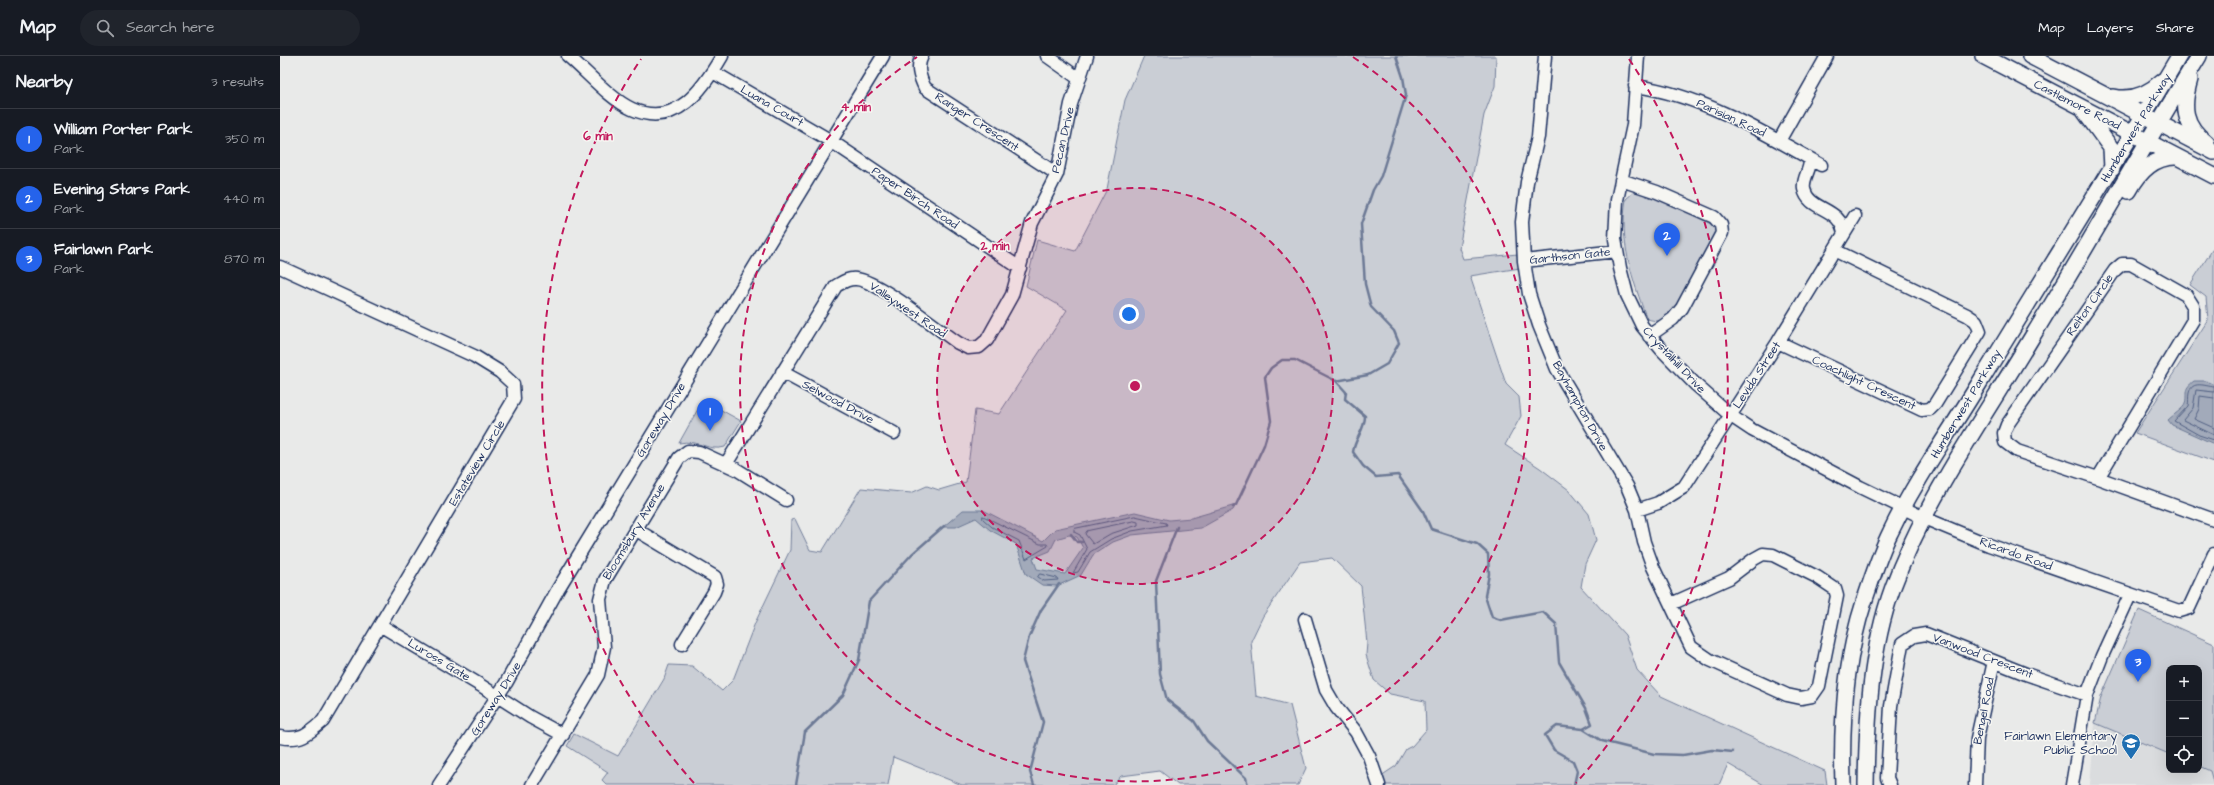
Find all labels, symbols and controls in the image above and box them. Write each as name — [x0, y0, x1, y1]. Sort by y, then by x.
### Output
search box — [80, 10, 360, 46]
text: Map — [20, 14, 56, 41]
icon: search — [94, 17, 116, 39]
text: Search here — [126, 17, 215, 38]
text: Map — [2038, 18, 2065, 38]
text: Layers — [2087, 18, 2134, 38]
text: Share — [2156, 18, 2194, 38]
text: Nearby — [16, 70, 73, 94]
street label: Humberwest Parkway — [2097, 70, 2176, 186]
text: 3 results — [211, 73, 264, 91]
street label: Castlemore Road — [2031, 76, 2123, 134]
street label: Luana Court — [737, 81, 807, 131]
street label: Ranger Crescent — [931, 88, 1023, 157]
street label: Parisian Road — [1694, 95, 1768, 141]
text: 4 min — [841, 99, 871, 116]
street label: Pecan Drive — [1047, 105, 1079, 175]
text: William Porter Park — [54, 119, 192, 140]
text: 6 min — [583, 128, 613, 145]
text: 1 — [28, 130, 30, 148]
text: 350 m — [225, 130, 264, 148]
text: Park — [54, 140, 84, 158]
street label: Paper Birch Road — [868, 163, 962, 233]
text: Evening Stars Park — [54, 179, 190, 200]
text: 2 — [25, 190, 33, 208]
text: 440 m — [223, 190, 264, 208]
text: Park — [54, 200, 84, 218]
pin: 2 — [1654, 223, 1680, 256]
text: 2 min — [980, 238, 1009, 255]
text: Fairlawn Park — [54, 239, 153, 260]
street label: Garthson Gate — [1529, 243, 1612, 269]
text: 3 — [26, 250, 32, 268]
text: 870 m — [224, 250, 264, 268]
text: Park — [54, 260, 84, 278]
street label: Relton Circle — [2062, 270, 2118, 339]
street label: Valleywest Road — [865, 278, 950, 343]
your location — [1119, 304, 1139, 324]
street label: Crystalhill Drive — [1638, 323, 1710, 398]
street label: Levida Street — [1729, 338, 1785, 412]
street label: Humberwest Parkway — [1927, 346, 2006, 462]
street label: Coachlight Crescent — [1809, 351, 1919, 416]
street label: Bayhampton Drive — [1547, 358, 1612, 455]
street label: Selwood Drive — [799, 376, 877, 428]
street label: Goreway Drive — [632, 379, 691, 461]
centre of rings — [1128, 379, 1142, 393]
pin: 1 — [697, 398, 723, 431]
street label: Estateview Circle — [445, 416, 510, 509]
street label: Bloomsbury Avenue — [599, 480, 671, 584]
street label: Ricardo Road — [1977, 533, 2055, 575]
street label: Vanwood Crescent — [1930, 629, 2036, 683]
street label: Luross Gate — [404, 635, 474, 686]
pin: 3 — [2125, 649, 2151, 682]
street label: Goreway Drive — [466, 658, 527, 740]
map controls — [2166, 665, 2202, 773]
button: + — [2166, 665, 2202, 701]
street label: Bengel Road — [1969, 676, 2000, 746]
button: − — [2166, 701, 2202, 737]
place label: Fairlawn Elementary Public School — [2004, 728, 2117, 759]
school or university icon: Fairlawn Elementary Public School — [2120, 732, 2142, 760]
button: locate — [2166, 737, 2202, 773]

